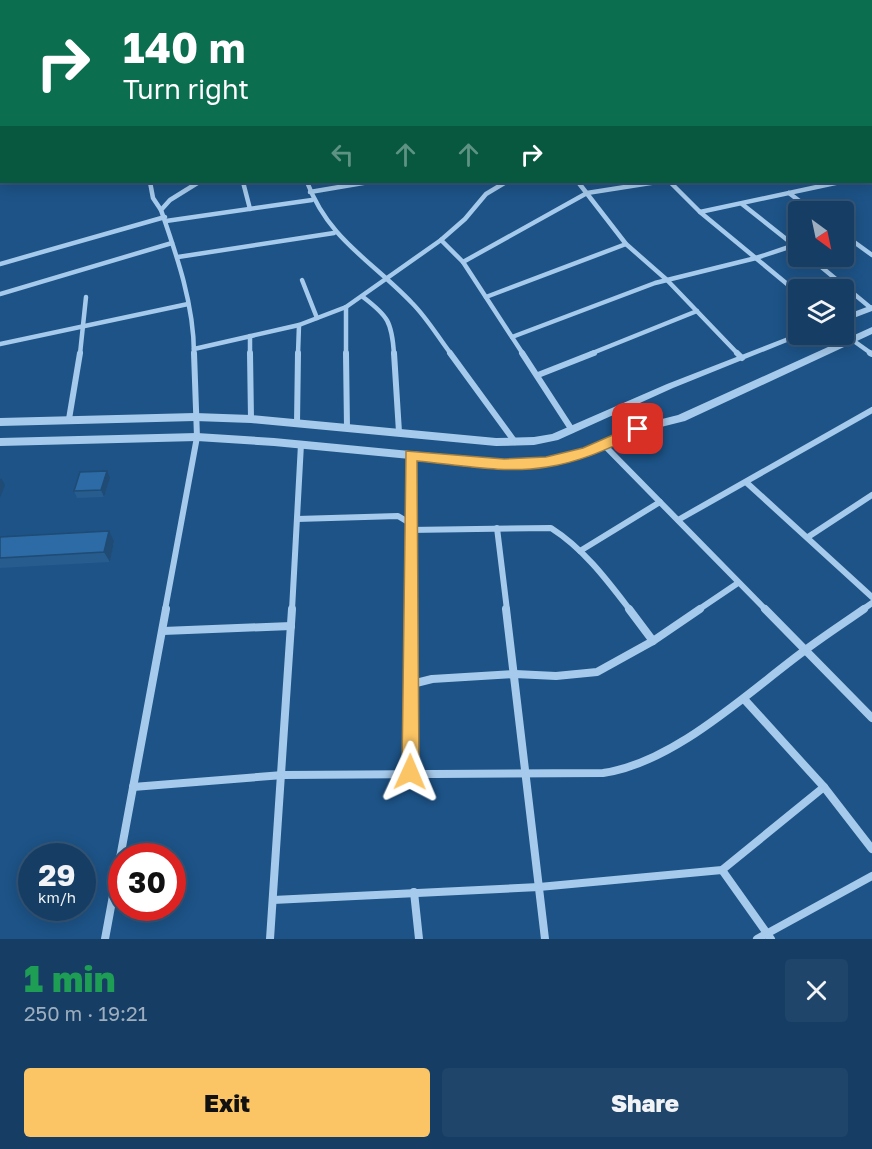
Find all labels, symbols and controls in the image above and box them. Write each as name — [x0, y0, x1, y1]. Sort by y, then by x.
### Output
text: 140 m — [123, 22, 245, 72]
icon: right — [24, 24, 102, 102]
text: Turn right — [123, 73, 249, 105]
icon: left — [326, 138, 359, 171]
icon: ahead — [389, 138, 422, 171]
icon: ahead — [452, 138, 485, 171]
icon: right — [515, 138, 548, 171]
north arrow — [788, 201, 854, 267]
map controls — [788, 201, 854, 345]
button: layers — [788, 279, 854, 345]
pin — [612, 403, 663, 454]
icon: arrive — [621, 412, 654, 445]
position arrow — [378, 740, 442, 804]
speed limit sign: 30 — [108, 843, 186, 921]
text: 29 — [38, 857, 76, 893]
text: km/h — [38, 888, 76, 906]
text: 1 min — [24, 957, 115, 1000]
button: close — [785, 959, 848, 1022]
text: 250 m · 19:21 — [24, 1001, 147, 1025]
button: Exit — [24, 1068, 430, 1137]
button: Share — [442, 1068, 848, 1137]

